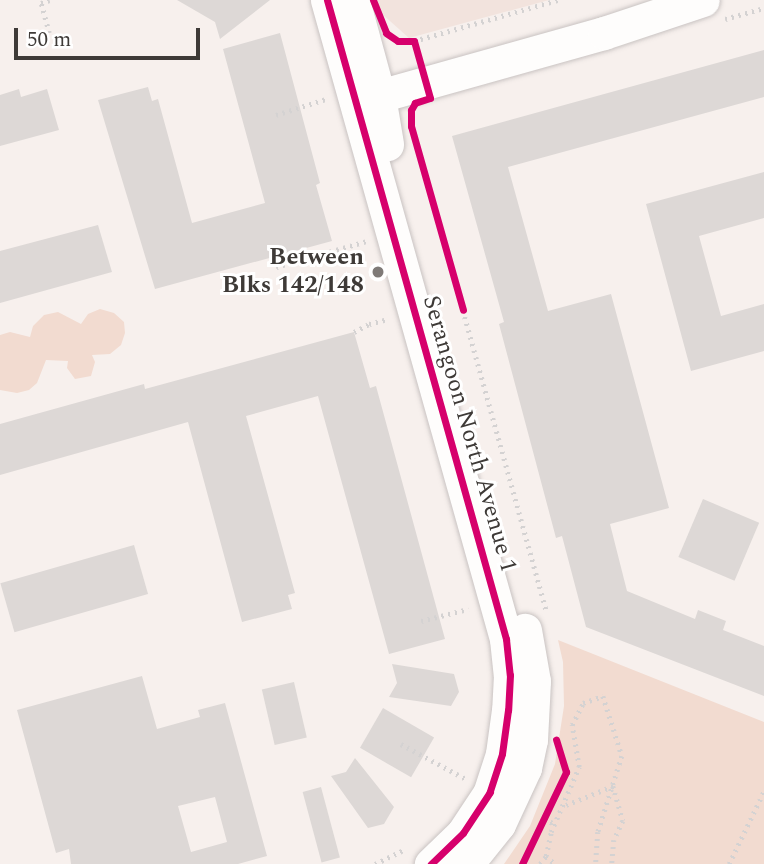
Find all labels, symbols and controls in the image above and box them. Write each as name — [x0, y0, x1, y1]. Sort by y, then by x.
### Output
scale bar — [18, 14, 203, 58]
text: 50 m — [27, 24, 71, 56]
place label: Between Blks 142/148 — [222, 244, 364, 300]
marker: Between Blks 142/148 — [370, 264, 386, 280]
street label: Serangoon North Avenue 1 — [416, 292, 522, 576]

